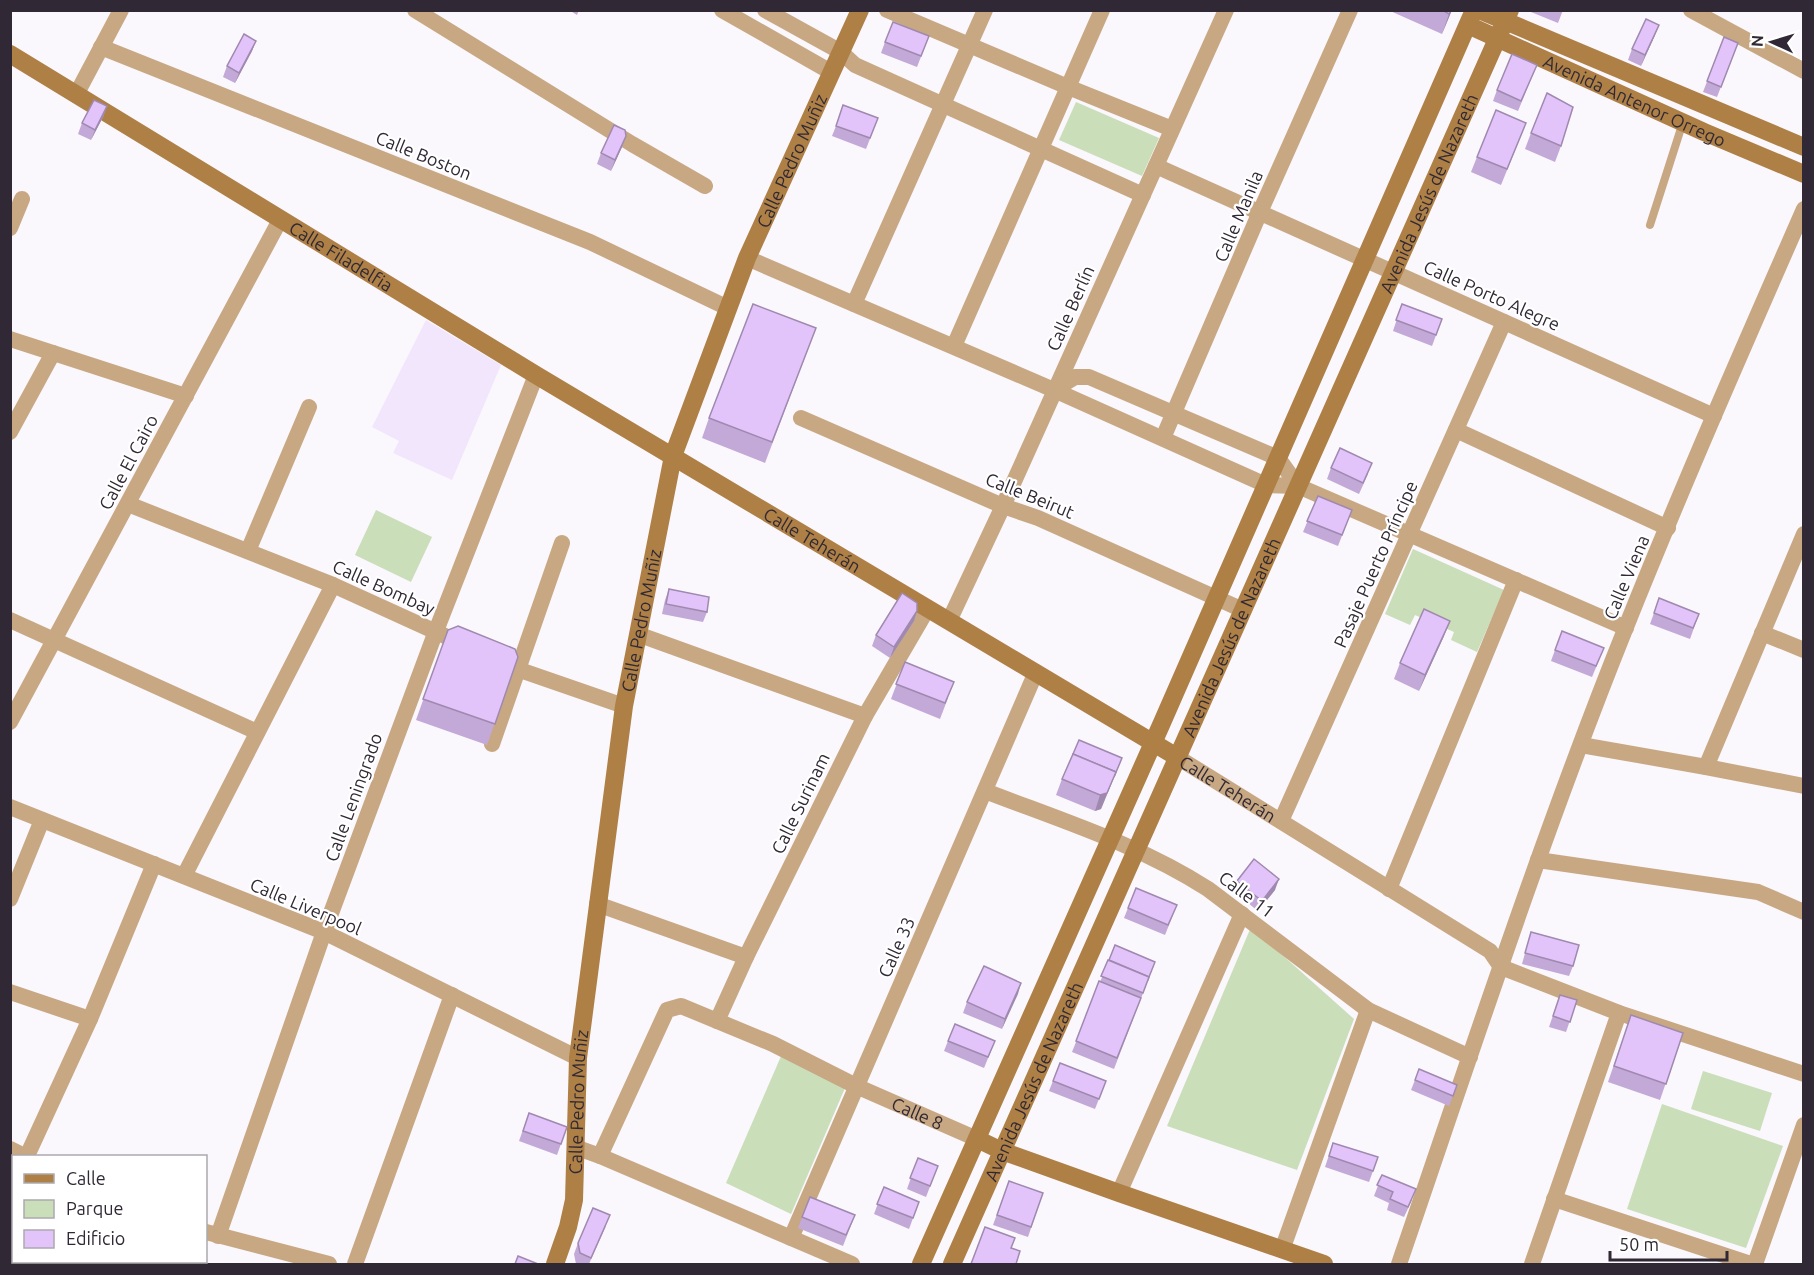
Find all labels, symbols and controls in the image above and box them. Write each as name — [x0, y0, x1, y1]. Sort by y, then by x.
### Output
north arrow — [1742, 12, 1802, 72]
text: N — [1748, 34, 1766, 48]
street label: Avenida Antenor Orrego — [1540, 51, 1729, 150]
street label: Calle Pedro Muñiz — [752, 91, 831, 231]
street label: Avenida Jesús de Nazareth — [1375, 91, 1481, 296]
street label: Calle Boston — [373, 127, 475, 183]
street label: Calle Manila — [1210, 167, 1266, 265]
street label: Calle Filadelfia — [286, 217, 397, 295]
street label: Calle Porto Alegre — [1421, 256, 1563, 334]
street label: Calle Berlín — [1042, 262, 1098, 354]
street label: Calle El Cairo — [95, 411, 161, 513]
street label: Calle Beirut — [983, 468, 1077, 522]
street label: Pasaje Puerto Príncipe — [1329, 478, 1421, 650]
street label: Calle Teherán — [760, 503, 865, 576]
street label: Calle Viena — [1599, 532, 1653, 622]
street label: Avenida Jesús de Nazareth — [1178, 535, 1284, 740]
street label: Calle Pedro Muñiz — [617, 547, 665, 694]
street label: Calle Bombay — [330, 556, 438, 619]
street label: Calle Leningrado — [320, 730, 386, 864]
street label: Calle Surinam — [767, 749, 833, 857]
street label: Calle Teherán — [1176, 751, 1280, 826]
street label: Calle 11 — [1215, 867, 1279, 921]
street label: Calle Liverpool — [247, 874, 365, 939]
street label: Calle 33 — [874, 914, 918, 980]
street label: Avenida Jesús de Nazareth — [980, 979, 1086, 1184]
street label: Calle Pedro Muñiz — [565, 1028, 592, 1175]
street label: Calle 8 — [889, 1093, 946, 1133]
legend — [12, 1155, 207, 1263]
text: Calle — [66, 1168, 106, 1188]
text: Parque — [66, 1198, 123, 1218]
scale bar — [1610, 1224, 1727, 1262]
text: Edificio — [66, 1228, 125, 1248]
text: 50 m — [1619, 1234, 1659, 1254]

